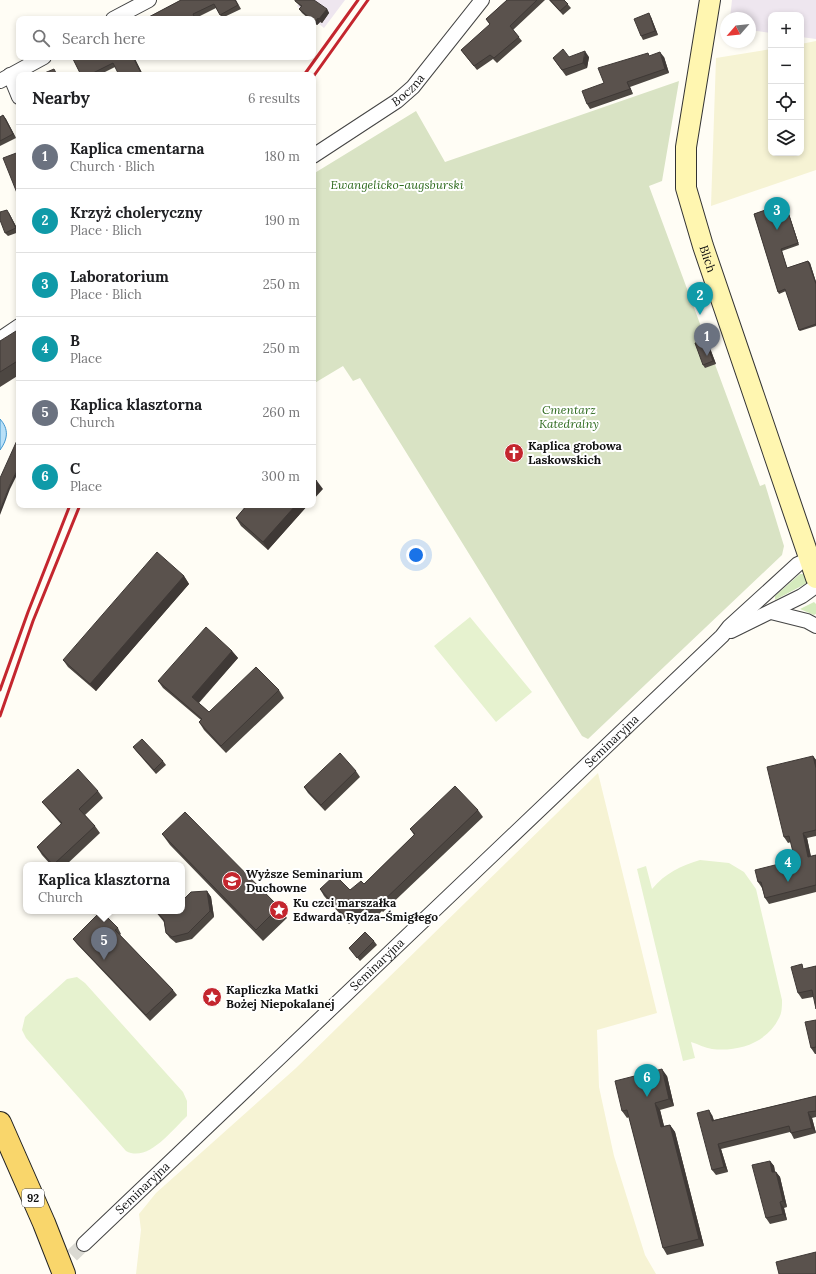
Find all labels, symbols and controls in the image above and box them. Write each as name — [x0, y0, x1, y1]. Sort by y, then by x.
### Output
north arrow — [720, 12, 756, 48]
map controls — [768, 12, 804, 156]
button: + — [768, 12, 804, 48]
search box — [16, 16, 316, 60]
icon: search — [30, 27, 52, 49]
text: Search here — [62, 29, 145, 48]
button: − — [768, 48, 804, 84]
street label: Boczna — [389, 71, 428, 109]
button: locate — [768, 84, 804, 120]
text: Nearby — [32, 87, 90, 109]
text: 6 results — [248, 90, 300, 107]
button: layers — [768, 120, 804, 156]
text: Kaplica cmentarna — [70, 139, 204, 158]
text: 1 — [42, 148, 48, 165]
text: 180 m — [265, 148, 300, 165]
text: Church · Blich — [70, 158, 155, 175]
park label: Ewangelicko-augsburski — [330, 177, 464, 192]
pin: 3 — [764, 197, 790, 230]
text: Krzyż choleryczny — [70, 203, 202, 222]
text: 2 — [42, 212, 48, 229]
text: 190 m — [265, 212, 300, 229]
text: Place · Blich — [70, 222, 142, 239]
street label: Blich — [696, 243, 719, 274]
text: Laboratorium — [70, 267, 169, 286]
text: 3 — [41, 276, 49, 293]
text: 250 m — [263, 276, 300, 293]
pin: 2 — [687, 282, 713, 315]
text: Place · Blich — [70, 286, 142, 303]
pin: 1 — [694, 323, 720, 356]
text: B — [70, 331, 80, 350]
text: 4 — [41, 340, 49, 357]
text: 250 m — [263, 340, 300, 357]
text: Place — [70, 350, 102, 367]
text: Kaplica klasztorna — [70, 395, 202, 414]
park label: Cmentarz Katedralny — [539, 402, 599, 431]
text: 5 — [41, 404, 49, 421]
text: 260 m — [262, 404, 300, 421]
text: Church — [70, 414, 115, 431]
place label: Kaplica grobowa Laskowskich — [528, 438, 623, 467]
church icon: Kaplica grobowa Laskowskich — [503, 442, 525, 464]
text: C — [70, 459, 80, 478]
text: 6 — [41, 468, 49, 485]
text: 300 m — [262, 468, 300, 485]
text: Place — [70, 478, 102, 495]
your location — [406, 545, 426, 565]
street label: Seminaryjna — [581, 711, 642, 770]
pin: 4 — [775, 849, 801, 882]
popup — [23, 862, 185, 914]
place label: Wyższe Seminarium Duchowne — [246, 866, 363, 895]
text: Kaplica klasztorna — [38, 870, 170, 889]
school or university icon: Wyższe Seminarium Duchowne — [221, 870, 243, 892]
text: Church — [38, 889, 83, 906]
place label: Ku czci marszałka Edwarda Rydza-Śmigłego — [293, 895, 438, 924]
place icon: Ku czci marszałka Edwarda Rydza-Śmigłego — [268, 899, 290, 921]
pin: 5 — [91, 927, 117, 960]
street label: Seminaryjna — [347, 935, 407, 994]
place label: Kapliczka Matki Bożej Niepokalanej — [226, 982, 335, 1011]
place icon: Kapliczka Matki Bożej Niepokalanej — [201, 986, 223, 1008]
pin: 6 — [634, 1064, 660, 1097]
street label: Seminaryjna — [112, 1158, 173, 1217]
road number: 92 — [22, 1189, 44, 1207]

